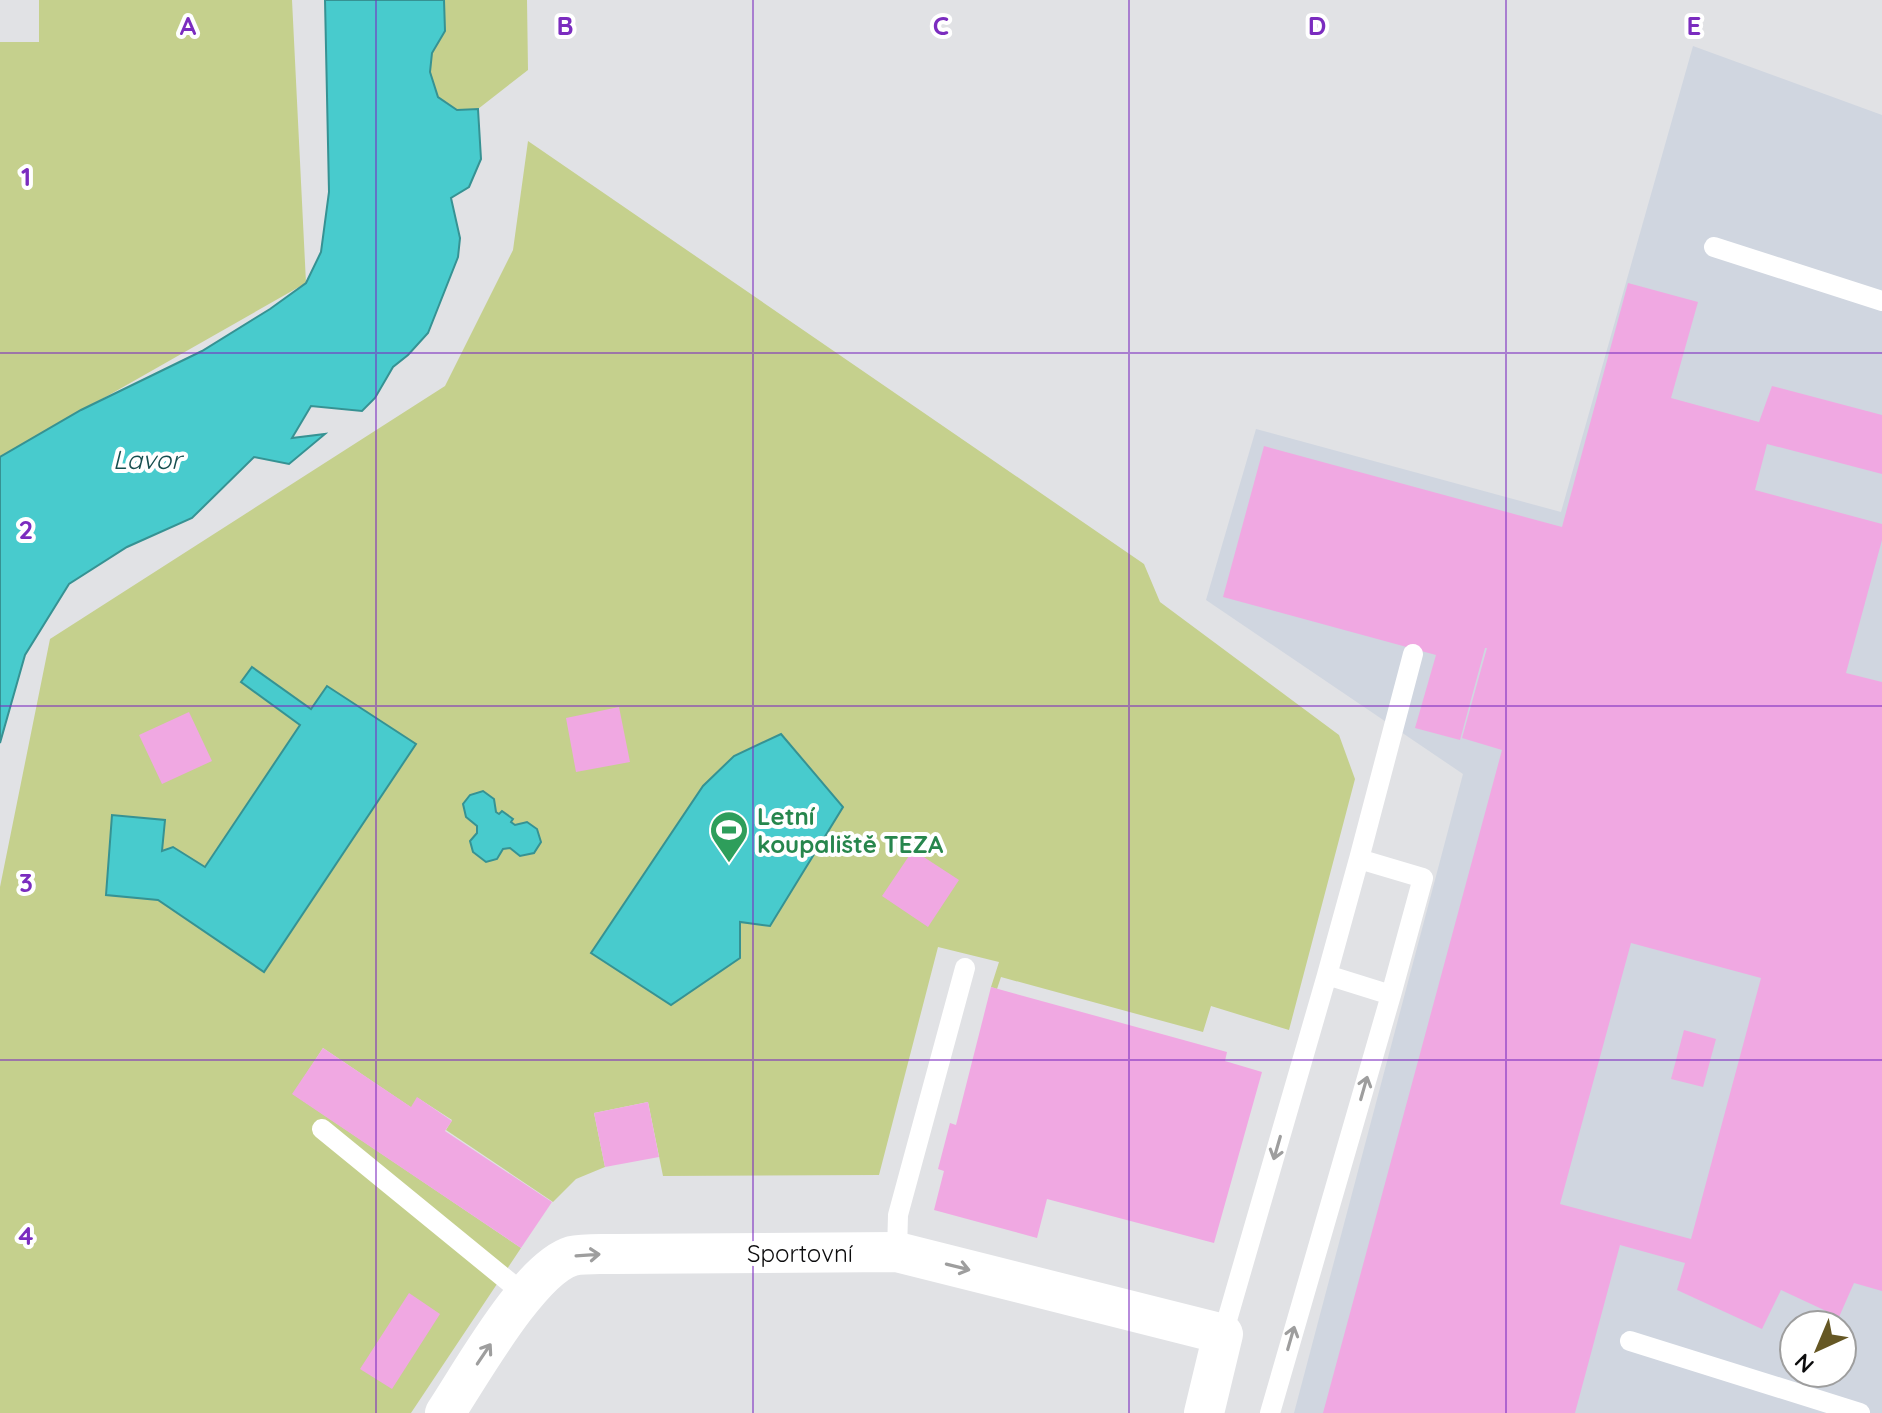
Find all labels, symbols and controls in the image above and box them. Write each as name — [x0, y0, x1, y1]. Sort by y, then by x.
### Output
text: A — [180, 9, 197, 42]
text: B — [556, 9, 574, 42]
text: C — [933, 9, 949, 42]
text: D — [1308, 9, 1326, 42]
text: E — [1687, 9, 1701, 42]
text: 1 — [21, 160, 31, 193]
water label: Lavor — [113, 443, 184, 476]
text: 2 — [19, 513, 33, 546]
place label: Letní koupaliště TEZA — [757, 801, 944, 859]
sports icon: Letní koupaliště TEZA — [708, 809, 750, 864]
text: 3 — [19, 866, 33, 899]
one-way arrow — [1357, 1076, 1372, 1102]
one-way arrow — [1268, 1135, 1283, 1161]
text: 4 — [18, 1219, 34, 1252]
street label: Sportovní — [747, 1238, 854, 1268]
one-way arrow — [574, 1247, 601, 1262]
one-way arrow — [944, 1260, 970, 1275]
north arrow — [1778, 1309, 1858, 1389]
one-way arrow — [1284, 1326, 1299, 1352]
one-way arrow — [476, 1343, 492, 1365]
text: N — [1789, 1348, 1820, 1379]

